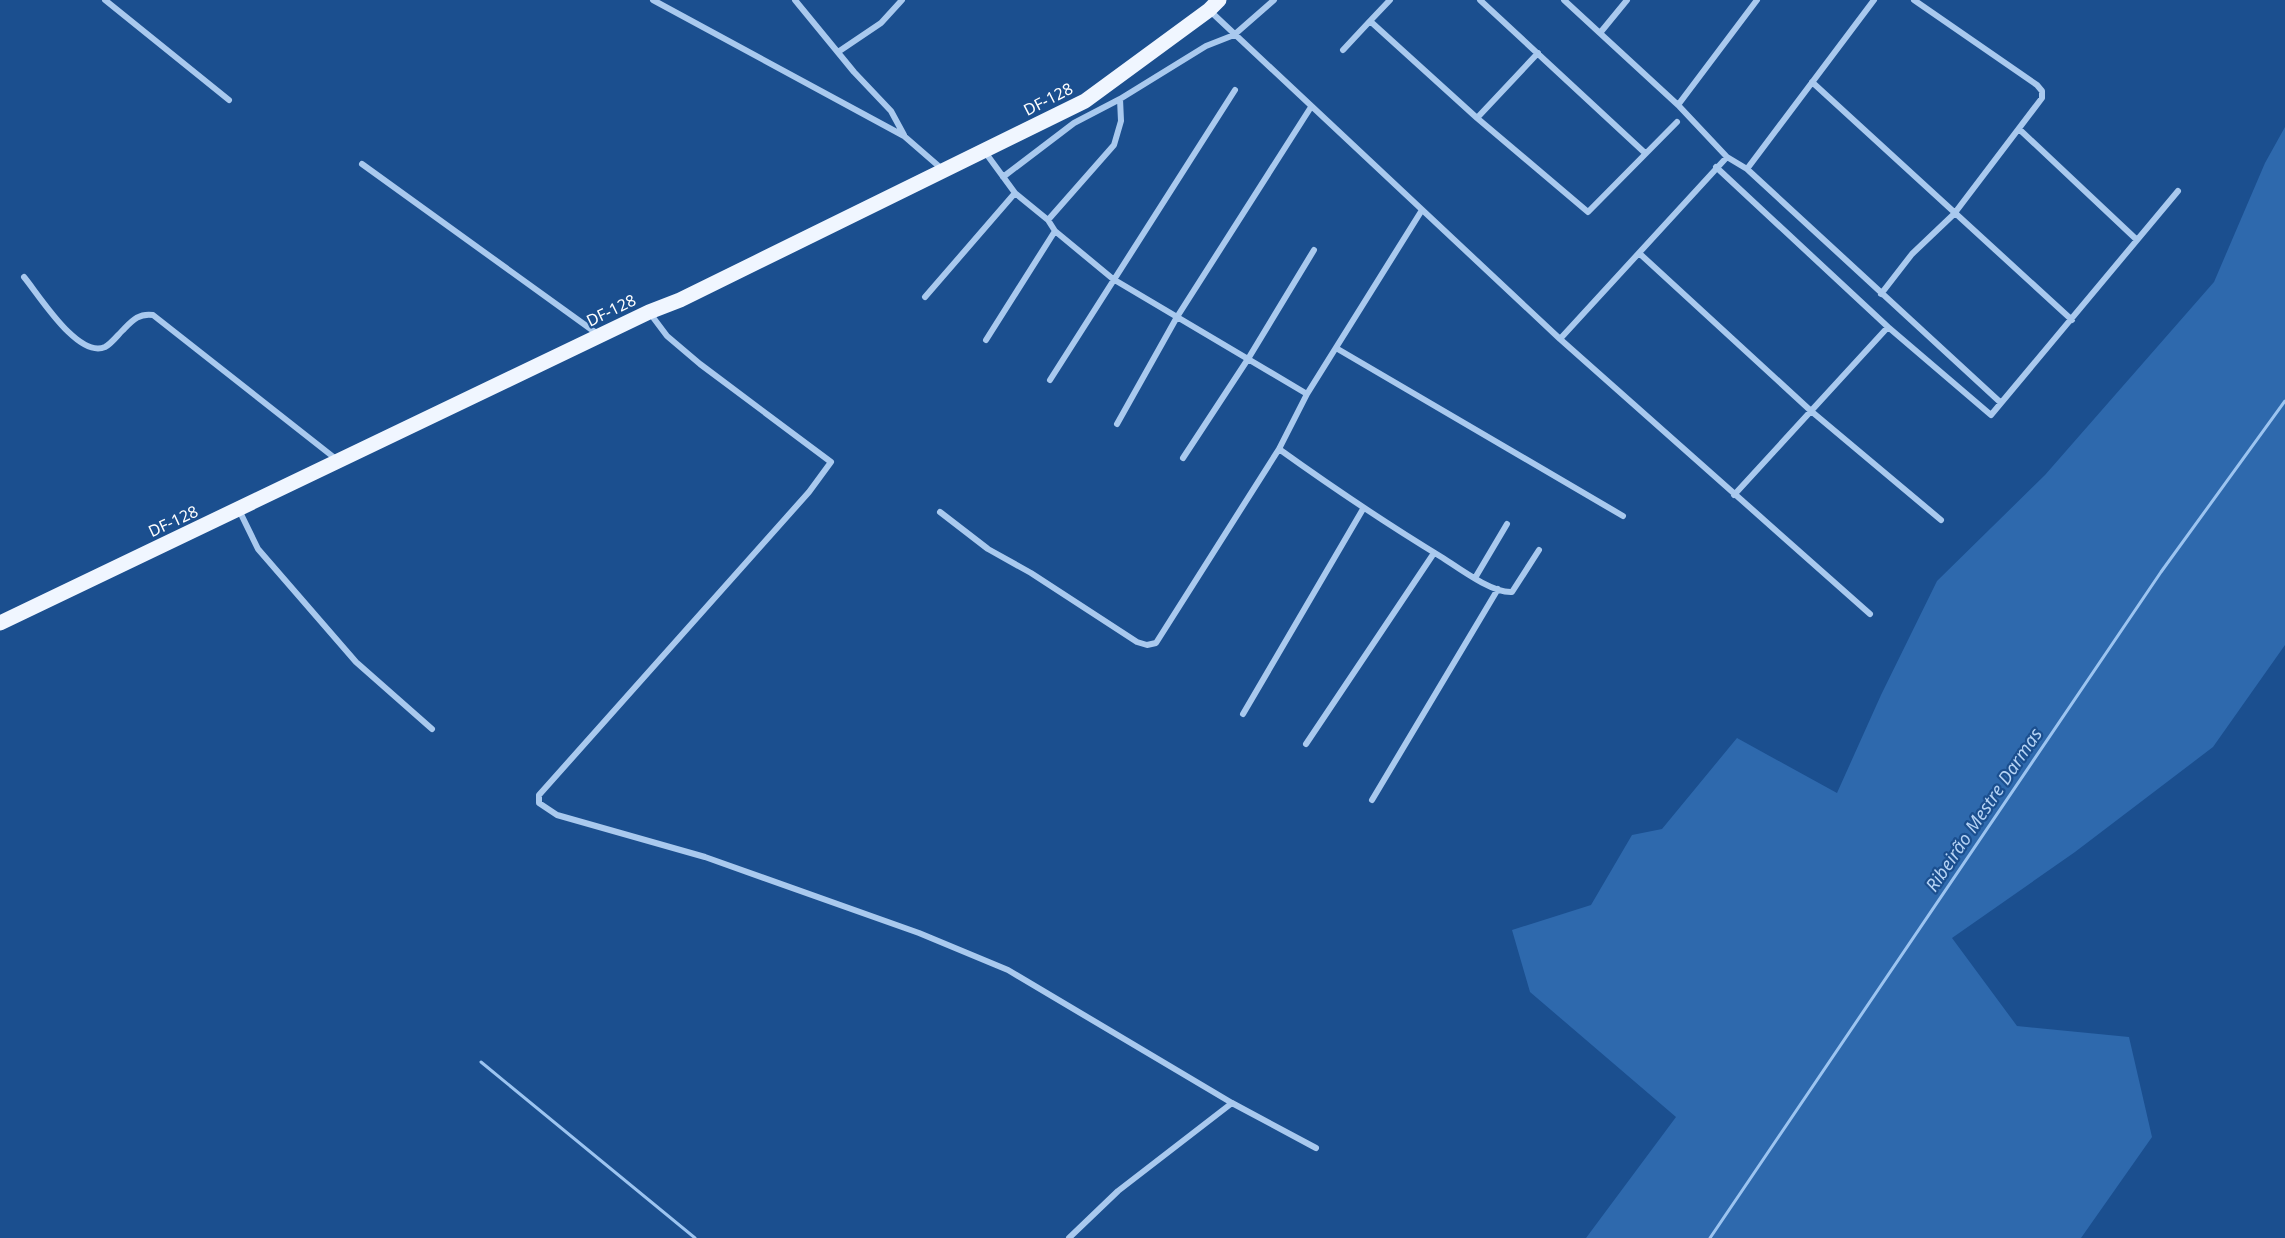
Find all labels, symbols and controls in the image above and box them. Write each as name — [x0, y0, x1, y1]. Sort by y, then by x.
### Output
street label: DF-128 — [1020, 77, 1076, 121]
street label: DF-128 — [583, 289, 639, 331]
street label: DF-128 — [145, 500, 201, 542]
water label: Ribeirão Mestre Darmas — [1919, 723, 2047, 896]

